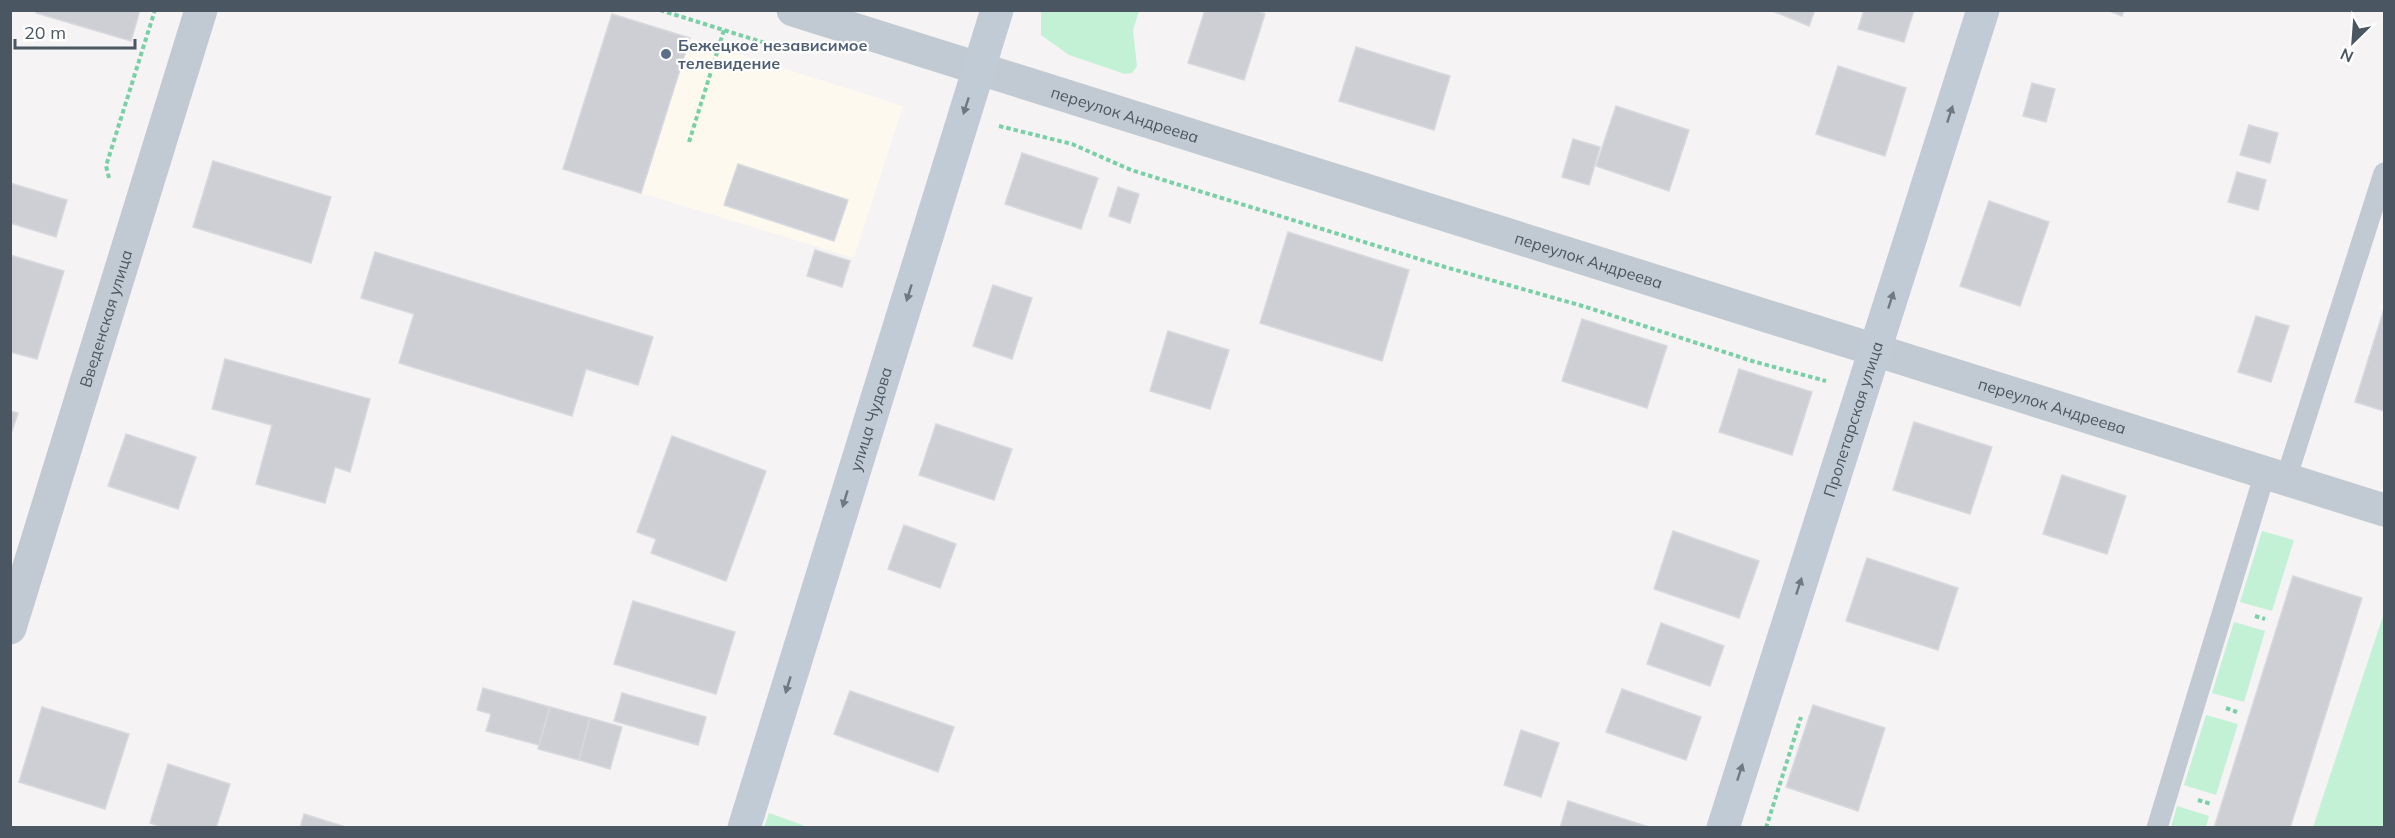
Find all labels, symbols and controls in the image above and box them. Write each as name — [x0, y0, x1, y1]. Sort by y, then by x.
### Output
scale bar — [15, 12, 135, 50]
north arrow — [2323, 12, 2383, 72]
text: 20 m — [24, 21, 66, 44]
place label: Бежецкое независимое телевидение — [678, 35, 868, 73]
text: N — [2337, 44, 2356, 67]
marker: Бежецкое независимое телевидение — [659, 47, 673, 61]
street label: переулок Андреева — [1049, 82, 1201, 147]
one-way arrow — [961, 97, 971, 115]
one-way arrow — [1946, 105, 1955, 123]
street label: переулок Андреева — [1512, 227, 1665, 293]
street label: Введенская улица — [75, 247, 136, 390]
one-way arrow — [904, 284, 913, 302]
one-way arrow — [1887, 291, 1896, 309]
street label: Пролетарская улица — [1819, 339, 1887, 500]
street label: улица Чудова — [845, 364, 896, 474]
street label: переулок Андреева — [1976, 373, 2129, 438]
one-way arrow — [840, 490, 849, 508]
one-way arrow — [1795, 577, 1804, 595]
one-way arrow — [783, 676, 792, 694]
one-way arrow — [1736, 763, 1746, 781]

